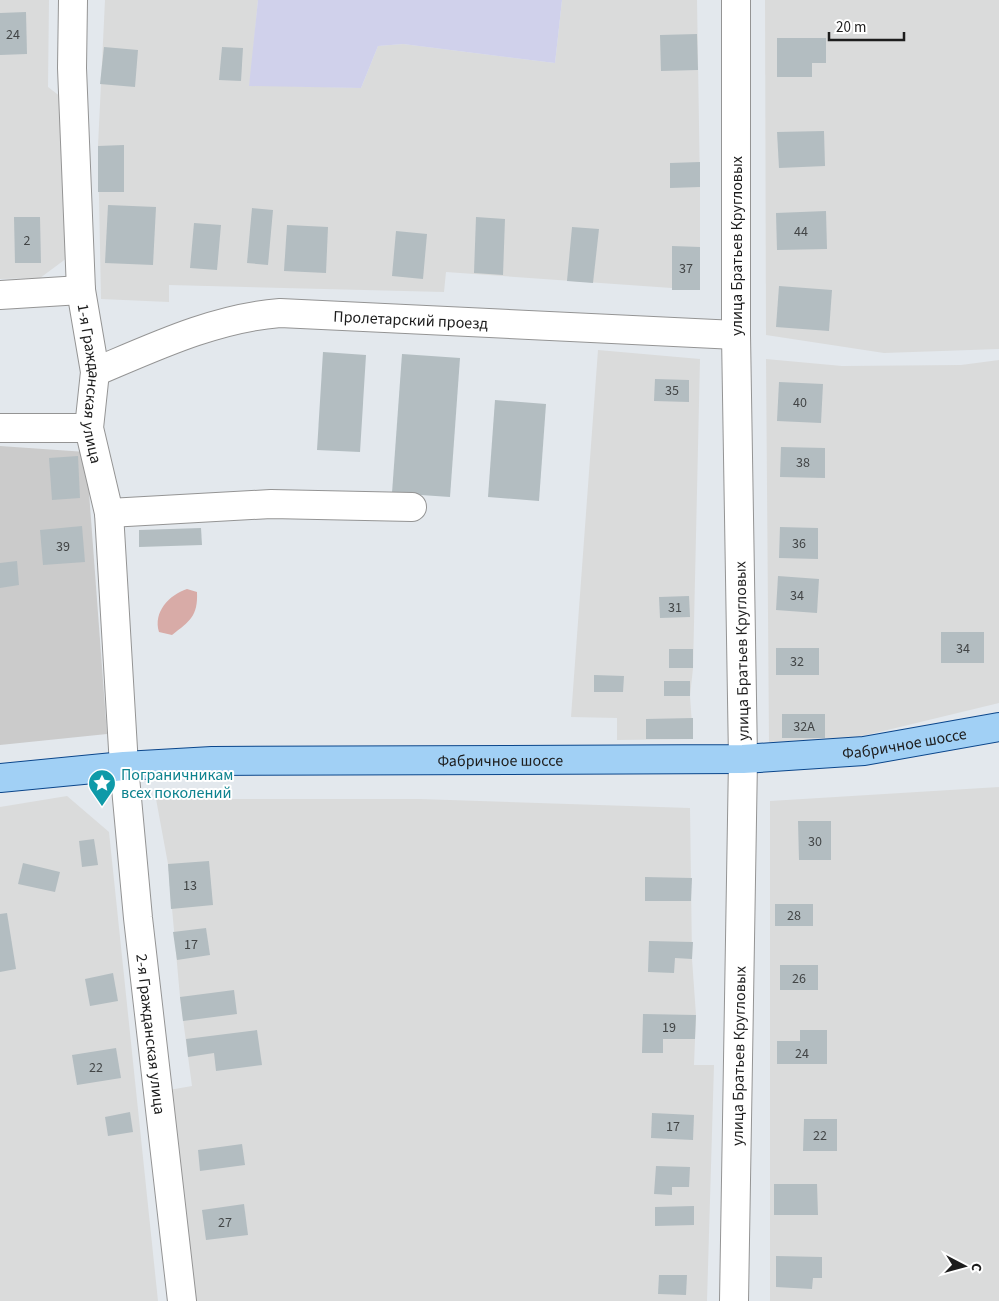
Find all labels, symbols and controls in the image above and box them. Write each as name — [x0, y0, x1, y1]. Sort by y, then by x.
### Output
scale bar — [829, 10, 904, 42]
text: 20 m — [836, 17, 866, 38]
house number: 24 — [6, 25, 20, 45]
street label: улица Братьев Кругловых — [726, 156, 748, 336]
house number: 44 — [794, 222, 808, 242]
house number: 2 — [24, 231, 31, 251]
house number: 37 — [679, 259, 693, 279]
street label: 1-я Гражданская улица — [72, 302, 107, 466]
street label: Пролетарский проезд — [333, 306, 489, 335]
house number: 35 — [665, 381, 679, 401]
house number: 40 — [793, 393, 807, 413]
house number: 38 — [796, 453, 810, 473]
house number: 36 — [792, 534, 806, 554]
house number: 39 — [56, 537, 70, 557]
street label: улица Братьев Кругловых — [729, 561, 755, 741]
house number: 34 — [790, 586, 804, 606]
house number: 31 — [668, 598, 682, 618]
house number: 34 — [956, 639, 970, 659]
house number: 32 — [790, 652, 804, 672]
house number: 32А — [793, 717, 815, 737]
street label: Фабричное шоссе — [842, 723, 968, 764]
street label: Фабричное шоссе — [437, 750, 563, 772]
place label: Пограничникам всех поколений — [121, 764, 234, 804]
place icon: Пограничникам всех поколений — [87, 768, 117, 807]
house number: 30 — [808, 832, 822, 852]
house number: 13 — [183, 876, 197, 896]
house number: 28 — [787, 906, 801, 926]
house number: 17 — [184, 935, 198, 955]
street label: 2-я Гражданская улица — [130, 953, 170, 1116]
street label: улица Братьев Кругловых — [727, 966, 752, 1146]
house number: 26 — [792, 969, 806, 989]
house number: 19 — [662, 1018, 676, 1038]
house number: 24 — [795, 1044, 809, 1064]
house number: 22 — [89, 1058, 103, 1078]
house number: 17 — [666, 1117, 680, 1137]
house number: 22 — [813, 1126, 827, 1146]
house number: 27 — [218, 1213, 232, 1233]
north arrow — [939, 1241, 989, 1291]
text: С — [966, 1262, 986, 1272]

